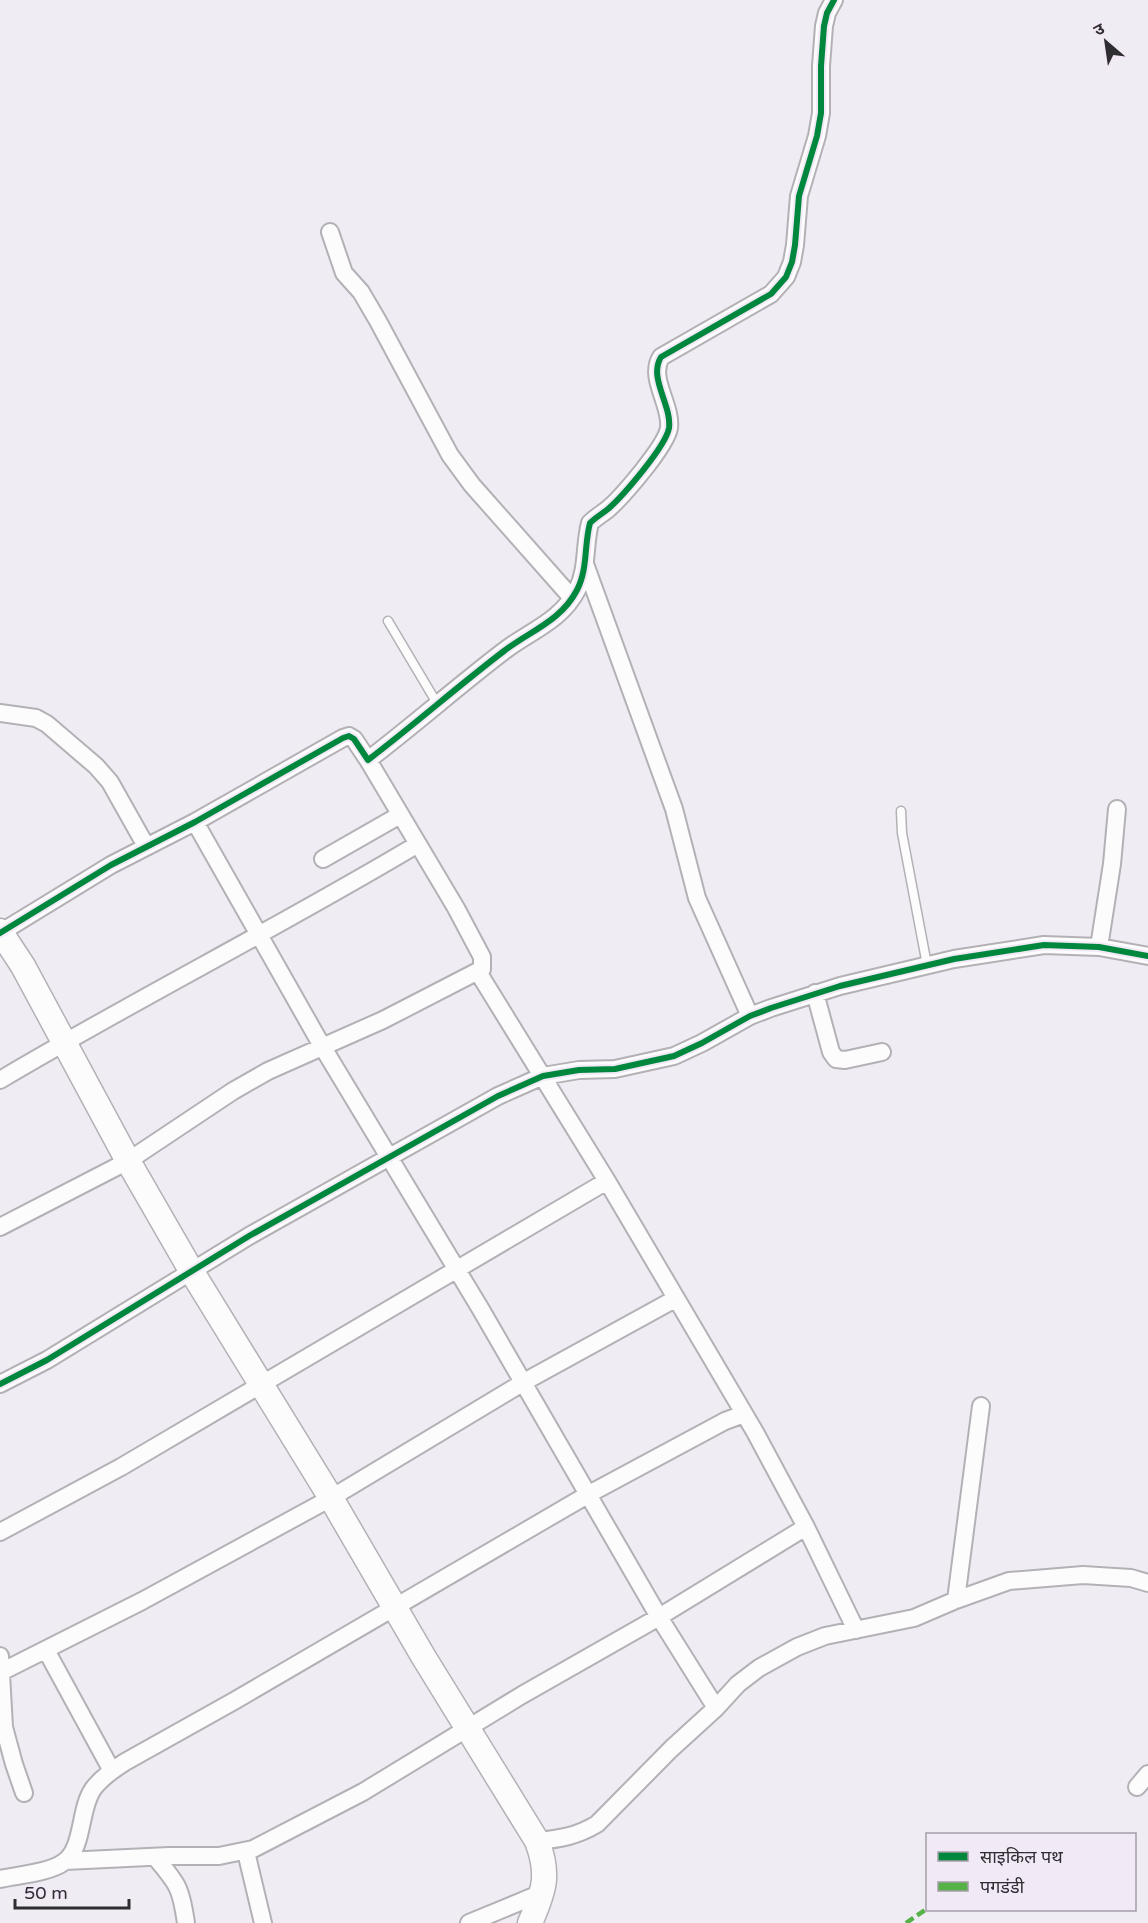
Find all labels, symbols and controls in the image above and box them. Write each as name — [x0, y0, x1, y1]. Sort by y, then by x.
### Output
north arrow — [1076, 12, 1136, 72]
text: उ — [1090, 18, 1109, 41]
legend — [926, 1833, 1136, 1911]
text: साइकिल पथ — [980, 1846, 1063, 1868]
scale bar — [15, 1872, 129, 1910]
text: पगडंडी — [980, 1876, 1025, 1898]
text: 50 m — [24, 1882, 68, 1904]

